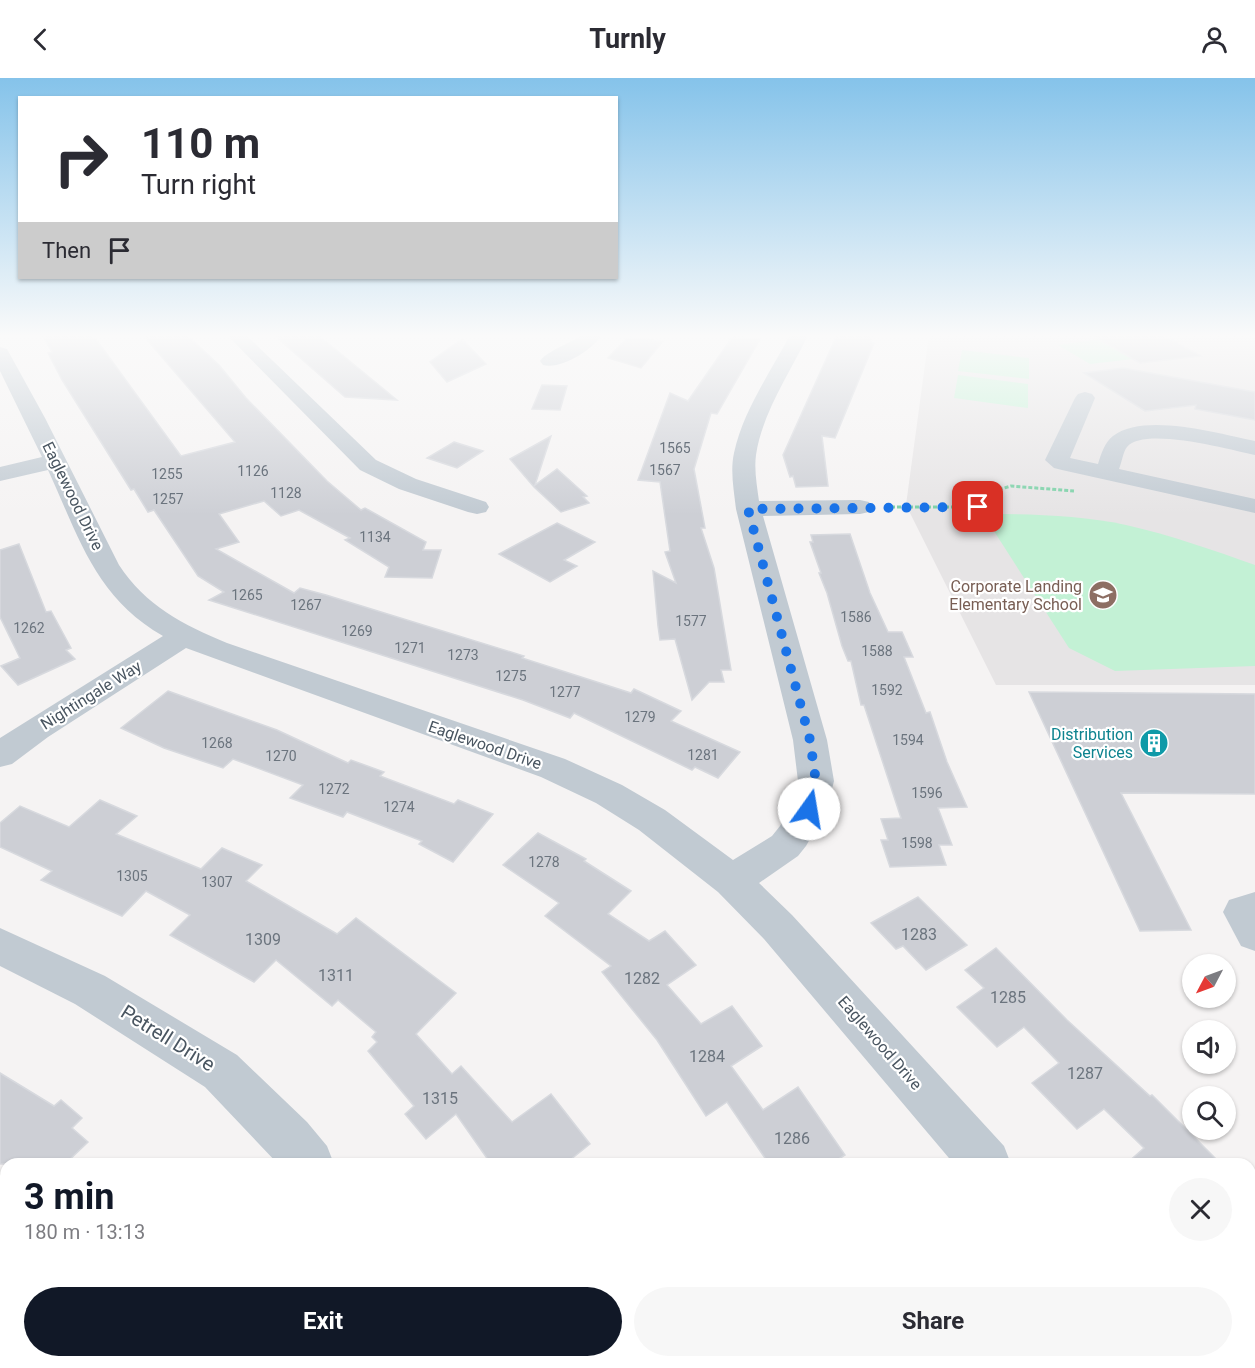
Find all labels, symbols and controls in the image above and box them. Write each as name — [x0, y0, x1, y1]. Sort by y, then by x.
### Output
icon: back — [24, 23, 57, 56]
text: Turnly — [589, 23, 666, 55]
icon: person — [1198, 23, 1231, 56]
text: 110 m — [141, 119, 260, 168]
icon: right — [42, 120, 120, 198]
text: Turn right — [141, 169, 256, 201]
icon: arrive — [103, 234, 136, 267]
text: Then — [42, 238, 91, 263]
street label: Eaglewood Drive — [39, 439, 107, 553]
house number: 1565 — [659, 440, 691, 456]
house number: 1567 — [649, 462, 681, 478]
house number: 1126 — [237, 463, 269, 479]
house number: 1255 — [151, 466, 183, 482]
pin — [952, 481, 1003, 532]
house number: 1128 — [270, 485, 302, 501]
icon: arrive — [961, 490, 994, 523]
house number: 1257 — [152, 491, 184, 507]
house number: 1134 — [359, 529, 391, 545]
place label: Corporate Landing Elementary School — [949, 577, 1082, 614]
school or university icon: Corporate Landing Elementary School — [1087, 579, 1119, 611]
house number: 1265 — [231, 587, 263, 603]
house number: 1267 — [290, 597, 322, 613]
house number: 1586 — [840, 609, 872, 625]
house number: 1577 — [675, 613, 707, 629]
house number: 1262 — [13, 620, 45, 636]
house number: 1269 — [341, 623, 373, 639]
house number: 1271 — [394, 640, 426, 656]
house number: 1588 — [861, 643, 893, 659]
house number: 1273 — [447, 647, 479, 663]
street label: Nightingale Way — [37, 656, 145, 734]
house number: 1275 — [495, 668, 527, 684]
house number: 1592 — [871, 682, 903, 698]
house number: 1277 — [549, 684, 581, 700]
house number: 1279 — [624, 709, 656, 725]
street label: Eaglewood Drive — [426, 717, 544, 773]
place label: Distribution Services — [1051, 725, 1133, 762]
building icon: Distribution Services — [1138, 727, 1170, 759]
house number: 1594 — [892, 732, 924, 748]
house number: 1268 — [201, 735, 233, 751]
house number: 1281 — [687, 747, 719, 763]
house number: 1270 — [265, 748, 297, 764]
position arrow — [777, 777, 841, 841]
house number: 1272 — [318, 781, 350, 797]
house number: 1596 — [911, 785, 943, 801]
house number: 1274 — [383, 799, 415, 815]
house number: 1598 — [901, 835, 933, 851]
house number: 1278 — [528, 854, 560, 870]
house number: 1305 — [116, 868, 148, 884]
house number: 1307 — [201, 874, 233, 890]
house number: 1283 — [901, 925, 937, 944]
house number: 1309 — [245, 930, 281, 949]
north arrow — [1182, 954, 1236, 1008]
map controls — [1182, 954, 1236, 1140]
house number: 1311 — [318, 966, 354, 985]
house number: 1282 — [624, 969, 660, 988]
house number: 1285 — [990, 988, 1026, 1007]
street label: Eaglewood Drive — [834, 992, 926, 1094]
street label: Petrell Drive — [116, 1000, 220, 1076]
button: sound — [1182, 1020, 1236, 1074]
house number: 1284 — [689, 1047, 725, 1066]
house number: 1287 — [1067, 1064, 1103, 1083]
button: search — [1182, 1086, 1236, 1140]
house number: 1315 — [422, 1089, 458, 1108]
house number: 1286 — [774, 1129, 810, 1148]
text: 3 min — [24, 1176, 115, 1218]
button: close — [1169, 1178, 1232, 1241]
text: 180 m · 13:13 — [24, 1220, 145, 1244]
button: Exit — [24, 1287, 622, 1356]
button: Share — [634, 1287, 1232, 1356]

